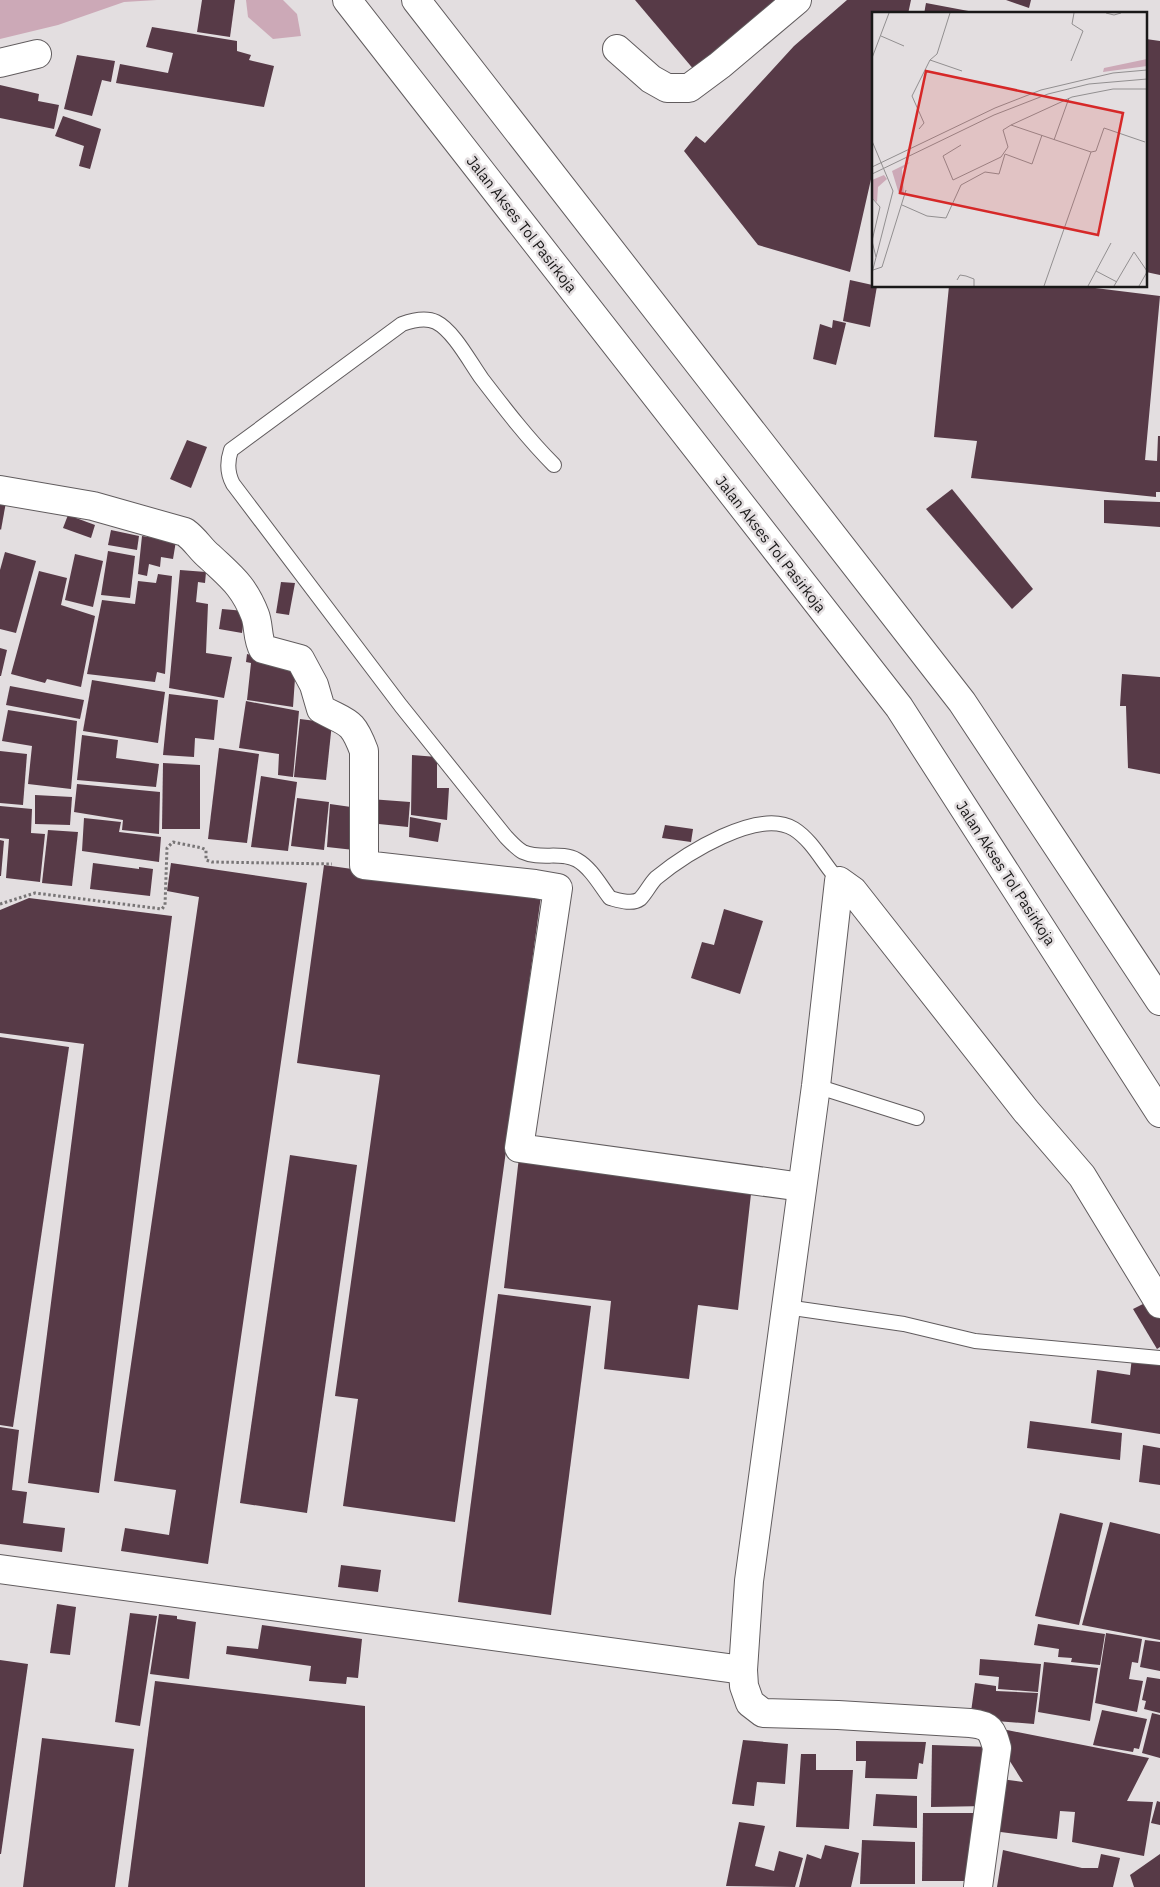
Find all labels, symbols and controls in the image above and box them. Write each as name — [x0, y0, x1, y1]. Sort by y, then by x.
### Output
inset map — [872, 12, 1148, 288]
street label: Jalan Akses Tol Pasirkoja — [463, 152, 581, 296]
street label: Jalan Akses Tol Pasirkoja — [712, 472, 830, 616]
street label: Jalan Akses Tol Pasirkoja — [952, 797, 1060, 949]

